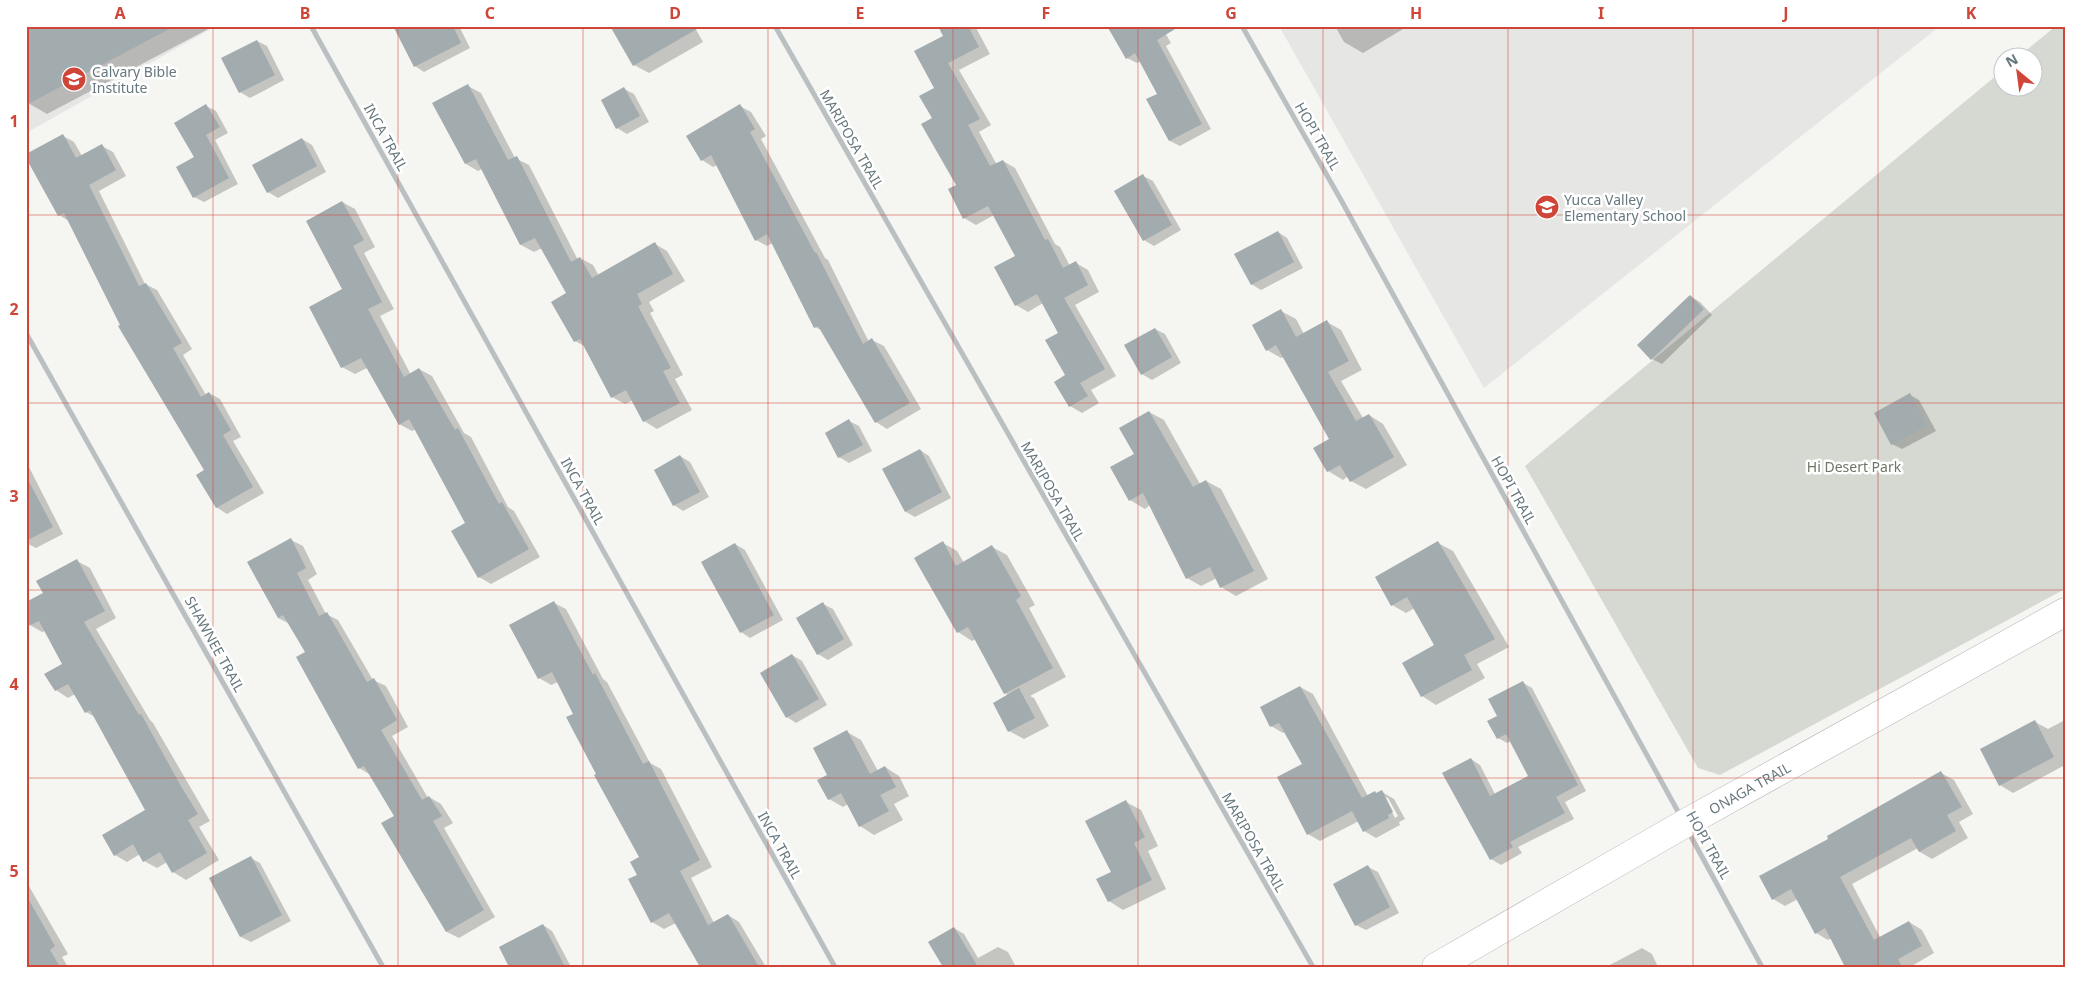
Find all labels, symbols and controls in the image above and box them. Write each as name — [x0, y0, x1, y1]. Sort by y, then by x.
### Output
text: A — [114, 2, 126, 24]
text: B — [300, 2, 310, 24]
text: C — [485, 2, 495, 24]
text: D — [669, 2, 681, 24]
text: E — [856, 2, 865, 24]
text: F — [1042, 2, 1050, 24]
text: G — [1225, 2, 1237, 24]
text: H — [1410, 2, 1422, 24]
text: I — [1598, 2, 1604, 24]
text: J — [1781, 2, 1789, 24]
text: K — [1966, 2, 1977, 24]
north arrow — [1994, 48, 2044, 98]
text: N — [2002, 49, 2021, 71]
place label: Calvary Bible Institute — [92, 62, 177, 97]
school or university icon: Calvary Bible Institute — [61, 66, 87, 92]
street label: MARIPOSA TRAIL — [816, 86, 888, 192]
street label: HOPI TRAIL — [1291, 98, 1345, 174]
street label: INCA TRAIL — [360, 100, 412, 174]
text: 1 — [9, 110, 19, 132]
place label: Yucca Valley Elementary School — [1564, 190, 1686, 225]
school or university icon: Yucca Valley Elementary School — [1534, 194, 1560, 220]
text: 2 — [9, 298, 19, 320]
street label: MARIPOSA TRAIL — [1017, 438, 1089, 544]
street label: HOPI TRAIL — [1487, 452, 1541, 528]
street label: INCA TRAIL — [557, 454, 609, 528]
park label: Hi Desert Park — [1807, 457, 1902, 476]
text: 3 — [9, 485, 19, 507]
street label: SHAWNEE TRAIL — [181, 593, 249, 695]
text: 4 — [9, 673, 19, 695]
street label: ONAGA TRAIL — [1705, 757, 1794, 818]
street label: MARIPOSA TRAIL — [1218, 789, 1290, 895]
street label: HOPI TRAIL — [1682, 807, 1736, 883]
street label: INCA TRAIL — [754, 808, 806, 882]
text: 5 — [9, 860, 19, 882]

